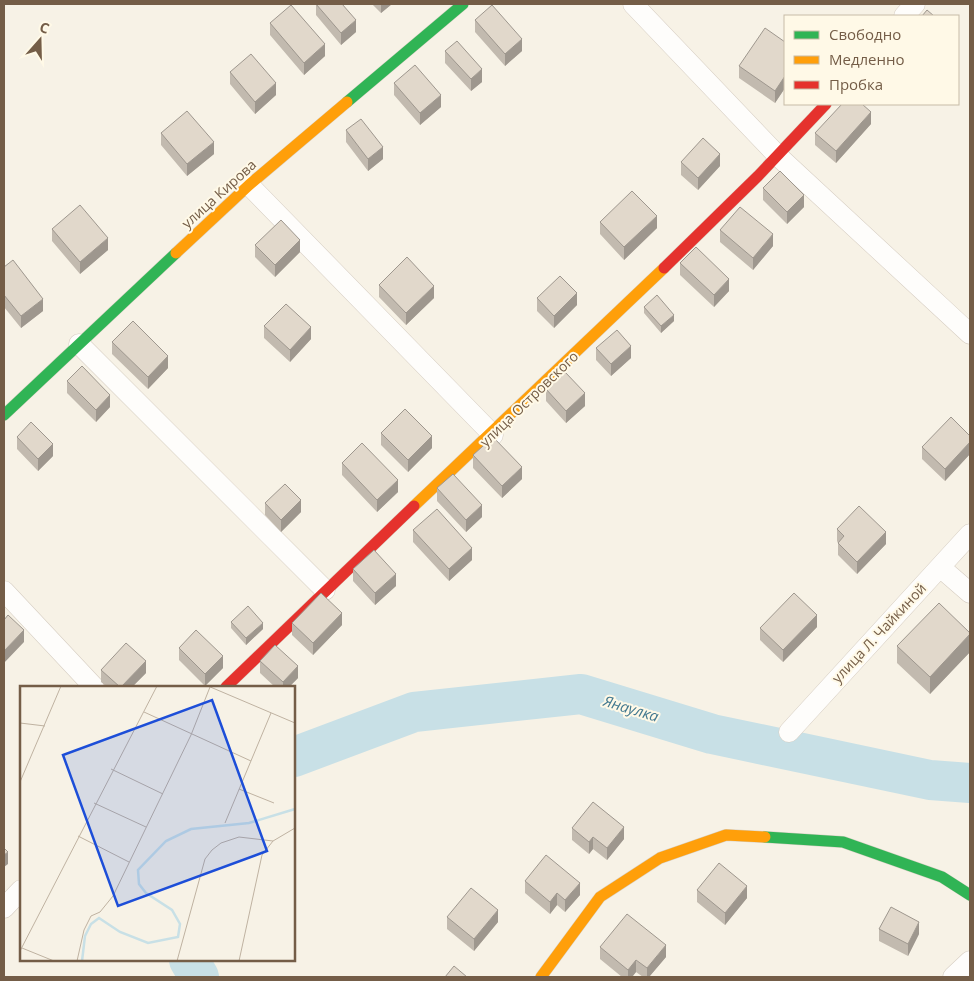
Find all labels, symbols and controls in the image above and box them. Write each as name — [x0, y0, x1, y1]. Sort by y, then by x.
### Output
north arrow — [15, 15, 65, 65]
legend — [784, 15, 959, 105]
text: С — [37, 17, 52, 38]
text: Свободно — [829, 24, 901, 44]
text: Медленно — [829, 49, 905, 69]
text: Пробка — [829, 74, 883, 94]
street label: улица Кирова — [177, 155, 260, 232]
street label: улица Островского — [475, 347, 582, 451]
street label: улица Л. Чайкиной — [827, 579, 930, 687]
inset map — [20, 686, 295, 961]
water label: Янаулка — [600, 690, 662, 726]

